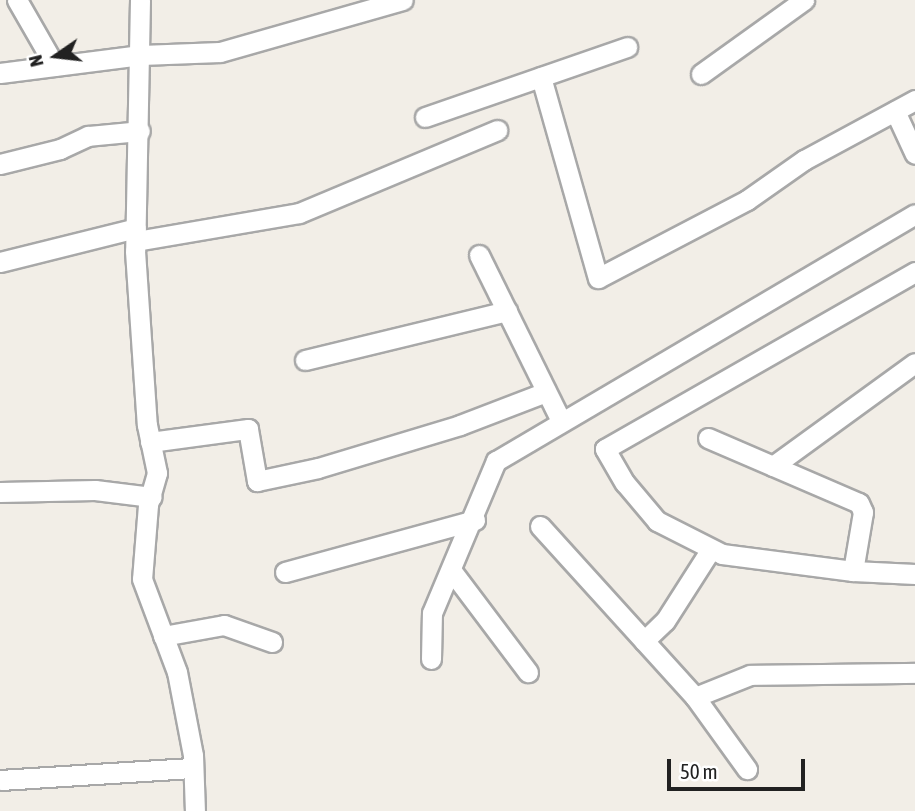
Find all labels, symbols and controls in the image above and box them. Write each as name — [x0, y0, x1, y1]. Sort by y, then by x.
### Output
north arrow — [21, 21, 91, 91]
text: N — [24, 53, 48, 69]
scale bar — [670, 744, 808, 788]
text: 50 m — [680, 759, 718, 783]

